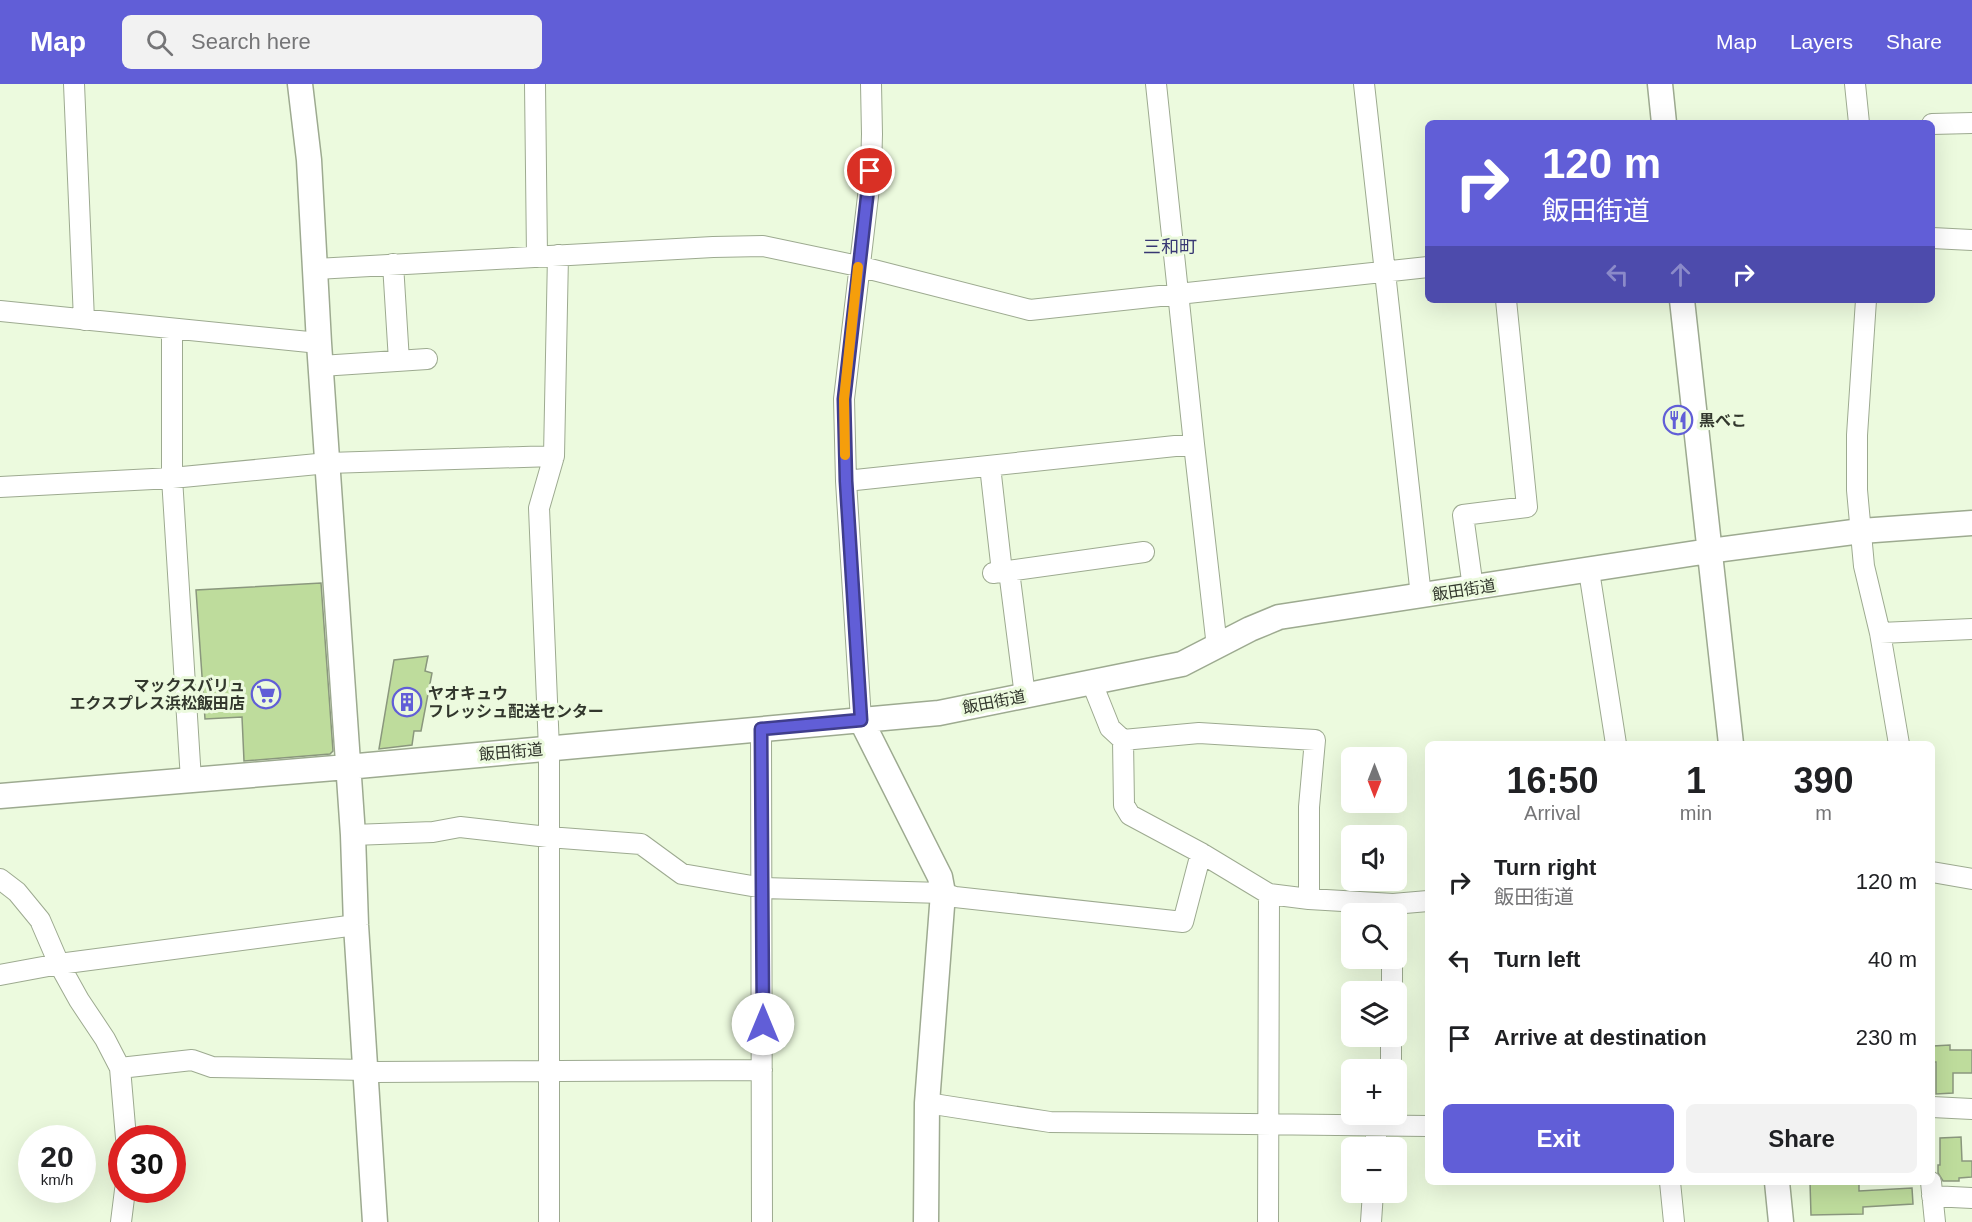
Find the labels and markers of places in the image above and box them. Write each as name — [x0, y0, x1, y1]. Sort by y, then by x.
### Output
pin — [844, 145, 895, 196]
restaurant icon: 黒べこ — [1662, 404, 1694, 436]
place label: 黒べこ — [1699, 412, 1747, 429]
place label: マックスバリュ エクスプレス浜松飯田店 — [69, 677, 245, 712]
supermarket icon: マックスバリュ エクスプレス浜松飯田店 — [250, 678, 282, 710]
place label: ヤオキュウ フレッシュ配送センター — [428, 685, 604, 720]
building icon: ヤオキュウ フレッシュ配送センター — [391, 686, 423, 718]

